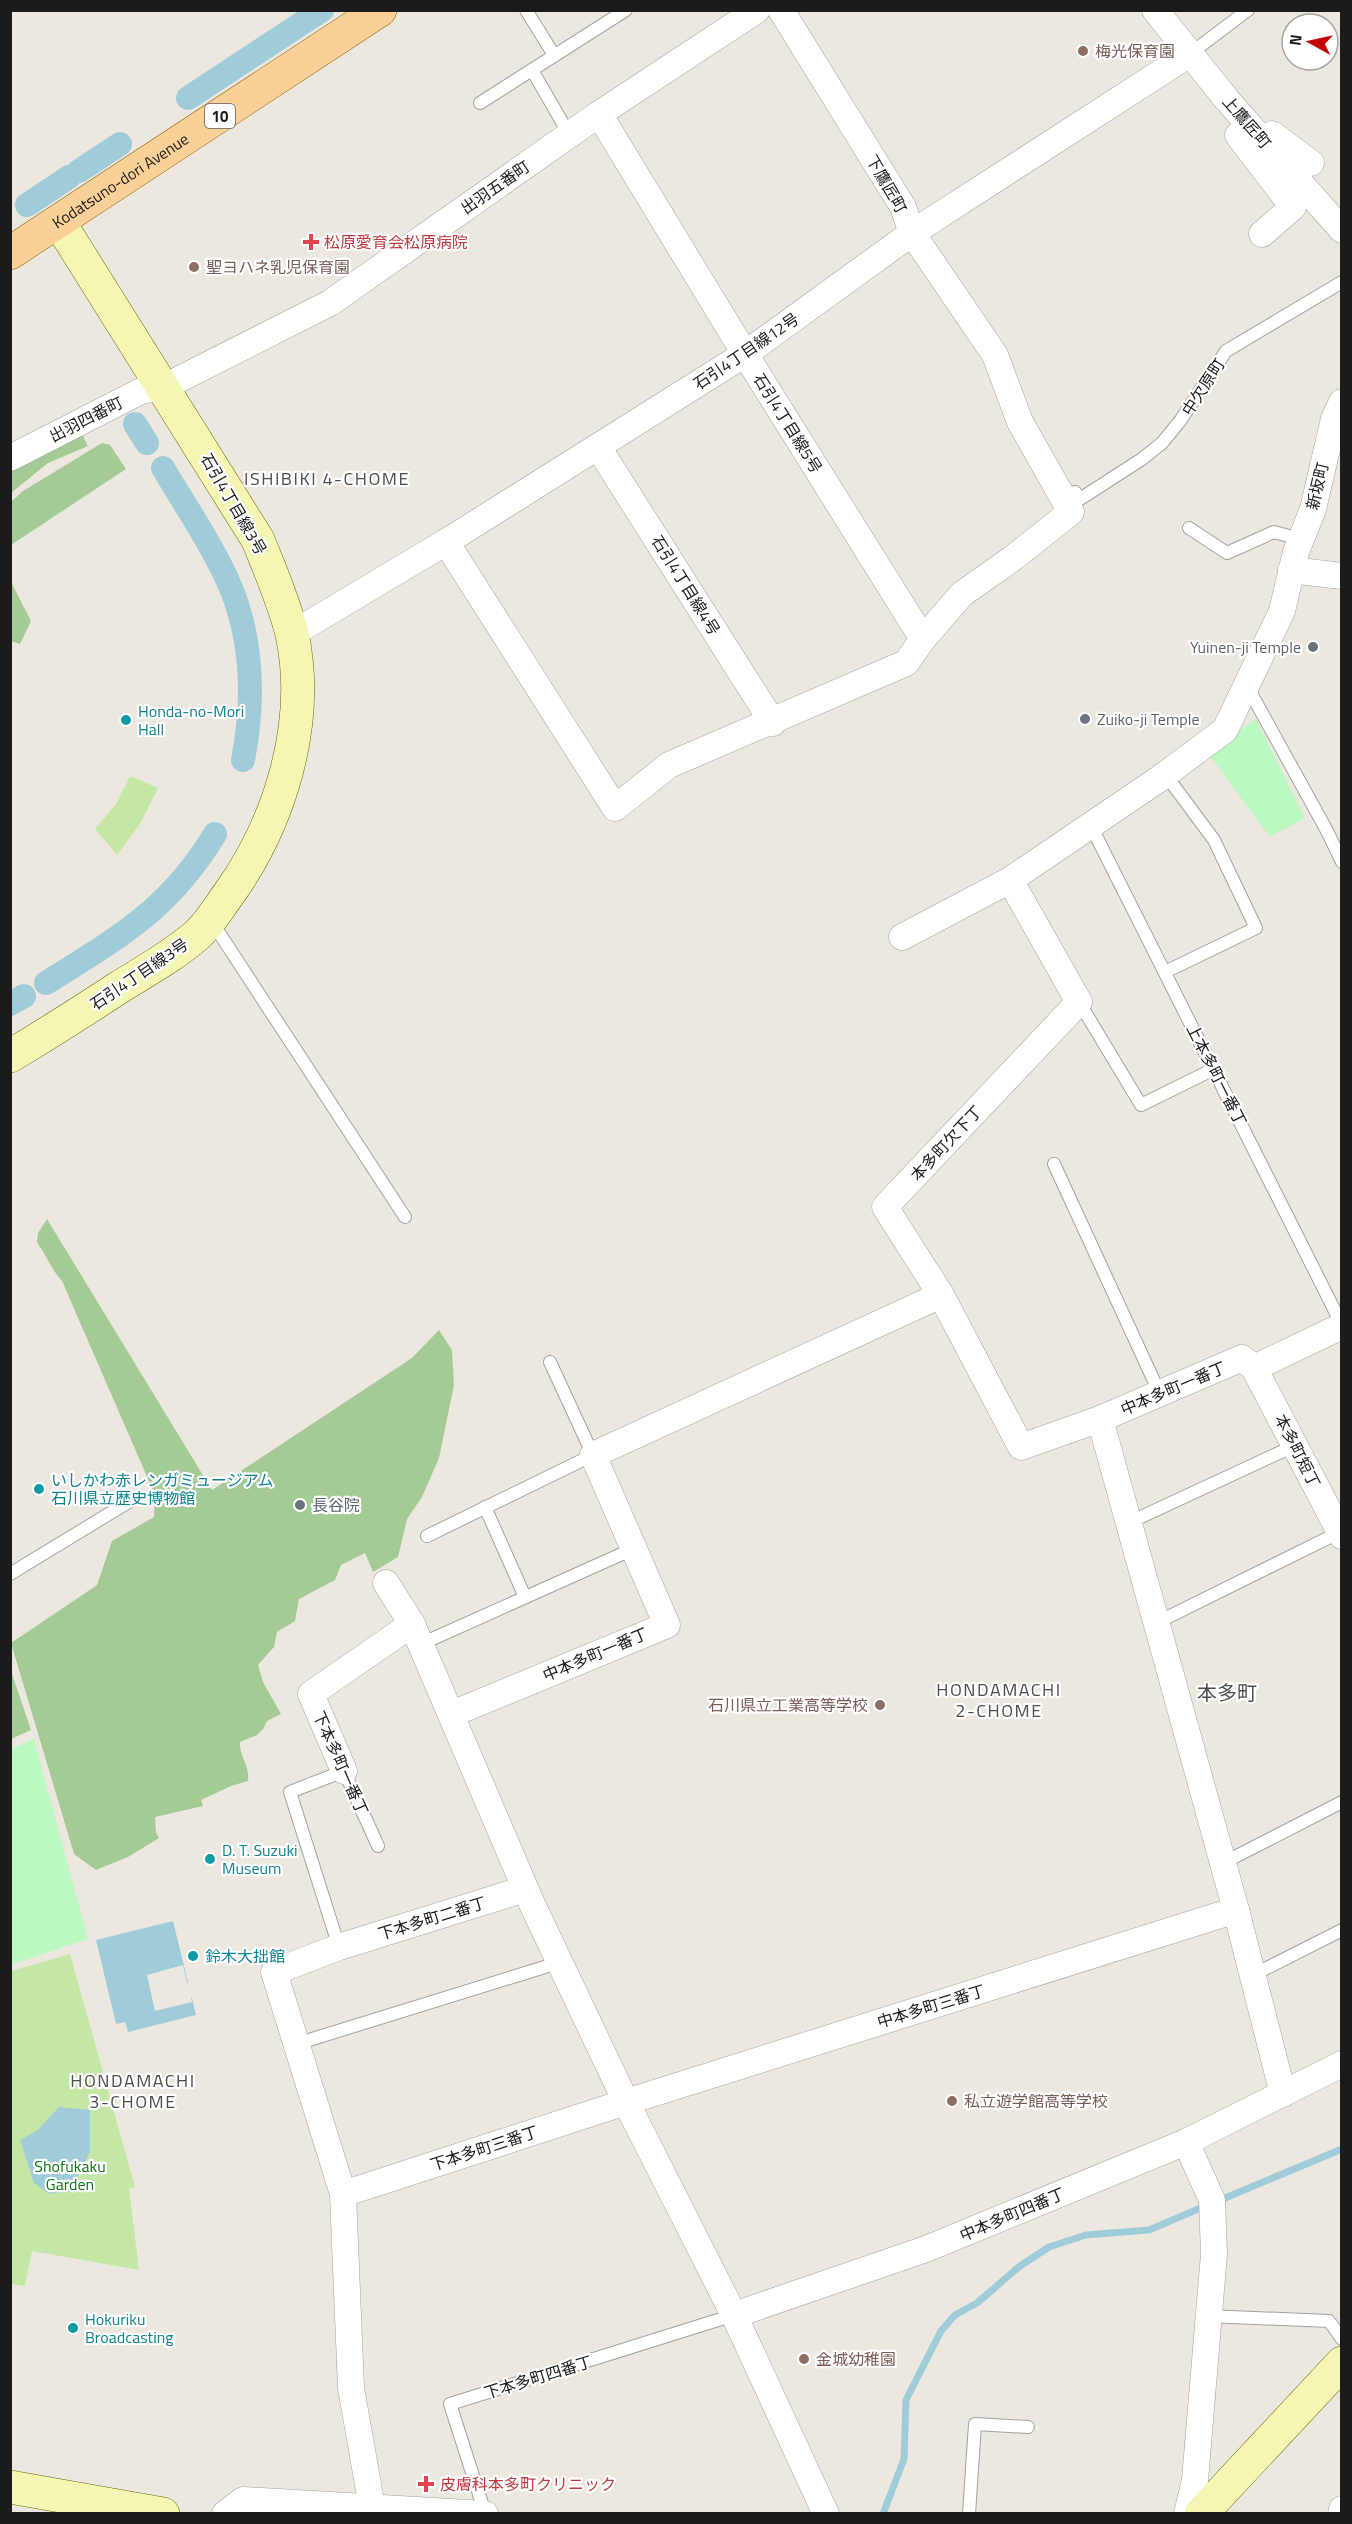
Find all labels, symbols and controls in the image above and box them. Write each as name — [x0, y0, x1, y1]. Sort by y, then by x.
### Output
north arrow — [1280, 12, 1340, 72]
text: N — [1282, 33, 1308, 47]
place label: 梅光保育園 — [1095, 39, 1175, 63]
marker: 梅光保育園 — [1076, 44, 1090, 58]
street label: 上鷹匠町 — [1217, 90, 1277, 154]
road number: 10 — [205, 104, 235, 128]
street label: Kodatsuno-dori Avenue — [47, 127, 193, 234]
street label: 下鷹匠町 — [861, 150, 913, 218]
street label: 出羽五番町 — [455, 154, 535, 220]
place label: 松原愛育会松原病院 — [324, 230, 468, 254]
marker: 松原愛育会松原病院 — [302, 233, 320, 251]
place label: 聖ヨハネ乳児保育園 — [206, 255, 350, 279]
marker: 聖ヨハネ乳児保育園 — [187, 260, 201, 274]
street label: 石引4丁目線12号 — [688, 307, 804, 395]
street label: 中欠原町 — [1176, 354, 1230, 420]
street label: 石引4丁目線5号 — [748, 368, 828, 478]
street label: 出羽四番町 — [45, 390, 127, 448]
street label: 石引4丁目線3号 — [195, 449, 273, 559]
street label: 新坂町 — [1300, 460, 1334, 512]
district label: ISHIBIKI 4-CHOME — [244, 465, 410, 492]
street label: 石引4丁目線4号 — [646, 530, 726, 640]
place label: Yuinen-ji Temple — [1190, 635, 1301, 659]
marker: Yuinen-ji Temple — [1306, 640, 1320, 654]
place label: Honda-no-Mori Hall — [138, 699, 244, 741]
place label: Zuiko-ji Temple — [1097, 707, 1199, 731]
marker: Zuiko-ji Temple — [1078, 712, 1092, 726]
marker: Honda-no-Mori Hall — [119, 713, 133, 727]
street label: 石引4丁目線3号 — [85, 932, 193, 1016]
street label: 上本多町一番丁 — [1181, 1020, 1253, 1130]
street label: 本多町欠下丁 — [904, 1100, 988, 1186]
street label: 中本多町一番丁 — [1117, 1355, 1229, 1421]
street label: 本多町短丁 — [1269, 1410, 1327, 1492]
place label: いしかわ赤レンガミュージアム 石川県立歴史博物館 — [51, 1468, 274, 1510]
marker: いしかわ赤レンガミュージアム 石川県立歴史博物館 — [32, 1482, 46, 1496]
place label: 長谷院 — [312, 1493, 360, 1517]
marker: 長谷院 — [293, 1498, 307, 1512]
street label: 中本多町一番丁 — [539, 1621, 651, 1687]
district label: HONDAMACHI 2-CHOME — [936, 1676, 1062, 1724]
district label: 本多町 — [1197, 1677, 1257, 1708]
place label: 石川県立工業高等学校 — [708, 1693, 868, 1717]
marker: 石川県立工業高等学校 — [873, 1698, 887, 1712]
street label: 下本多町一番丁 — [307, 1707, 375, 1819]
place label: D. T. Suzuki Museum — [222, 1838, 298, 1880]
marker: D. T. Suzuki Museum — [203, 1852, 217, 1866]
street label: 下本多町二番丁 — [375, 1890, 489, 1946]
place label: 鈴木大拙館 — [205, 1944, 285, 1968]
marker: 鈴木大拙館 — [186, 1949, 200, 1963]
street label: 中本多町三番丁 — [874, 1978, 988, 2034]
district label: HONDAMACHI 3-CHOME — [70, 2067, 196, 2115]
place label: 私立遊学館高等学校 — [964, 2089, 1108, 2113]
marker: 私立遊学館高等学校 — [945, 2094, 959, 2108]
street label: 下本多町三番丁 — [427, 2119, 541, 2177]
park label: Shofukaku Garden — [34, 2154, 106, 2196]
street label: 中本多町四番丁 — [956, 2181, 1068, 2247]
place label: Hokuriku Broadcasting — [85, 2307, 174, 2349]
marker: Hokuriku Broadcasting — [66, 2321, 80, 2335]
place label: 金城幼稚園 — [816, 2347, 896, 2371]
street label: 下本多町四番丁 — [481, 2349, 595, 2405]
marker: 金城幼稚園 — [797, 2352, 811, 2366]
place label: 皮膚科本多町クリニック — [440, 2472, 616, 2496]
marker: 皮膚科本多町クリニック — [417, 2475, 435, 2493]

